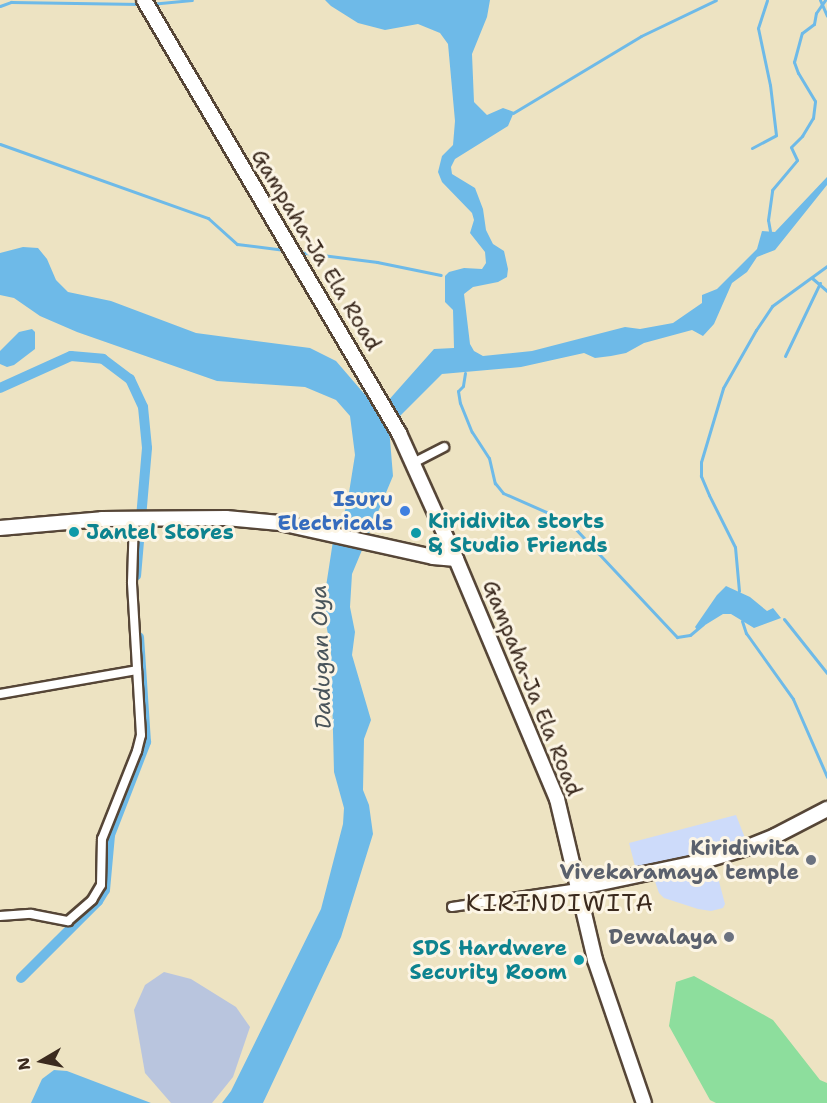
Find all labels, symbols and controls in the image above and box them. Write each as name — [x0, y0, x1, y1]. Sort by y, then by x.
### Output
street label: Gampaha-Ja Ela Road — [246, 145, 386, 355]
place label: Isuru Electricals — [277, 486, 393, 536]
marker: Isuru Electricals — [398, 504, 412, 518]
place label: Kiridivita storts & Studio Friends — [428, 508, 608, 558]
place label: Jantel Stores — [86, 519, 234, 545]
marker: Jantel Stores — [67, 525, 81, 539]
marker: Kiridivita storts & Studio Friends — [409, 526, 423, 540]
street label: Gampaha-Ja Ela Road — [477, 577, 587, 799]
water label: Dadugan Oya — [305, 584, 337, 730]
place label: Kiridiwita Vivekaramaya temple — [559, 835, 799, 885]
marker: Kiridiwita Vivekaramaya temple — [804, 853, 818, 867]
district label: KIRINDIWITA — [466, 890, 654, 918]
place label: Dewalaya — [609, 924, 717, 950]
marker: Dewalaya — [722, 930, 736, 944]
place label: SDS Hardwere Security Room — [410, 935, 567, 985]
marker: SDS Hardwere Security Room — [572, 953, 586, 967]
north arrow — [12, 1031, 72, 1091]
text: N — [12, 1056, 35, 1072]

